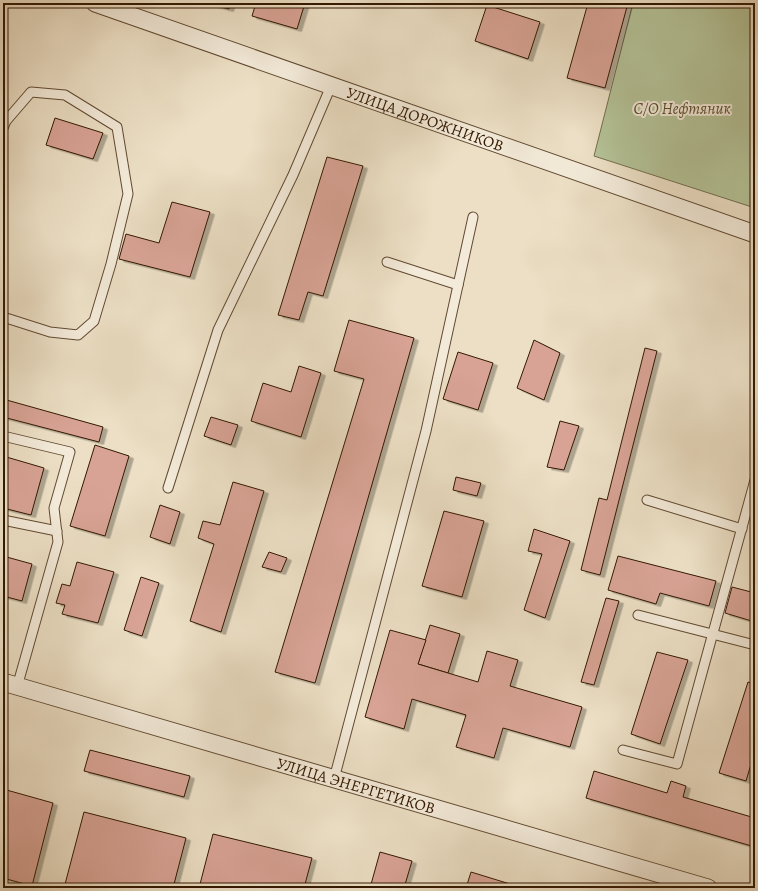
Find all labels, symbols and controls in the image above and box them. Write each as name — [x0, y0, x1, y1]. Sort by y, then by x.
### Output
street label: УЛИЦА ДОРОЖНИКОВ — [343, 82, 507, 157]
park label: С/О Нефтяник — [633, 98, 731, 120]
street label: УЛИЦА ЭНЕРГЕТИКОВ — [274, 753, 438, 820]

